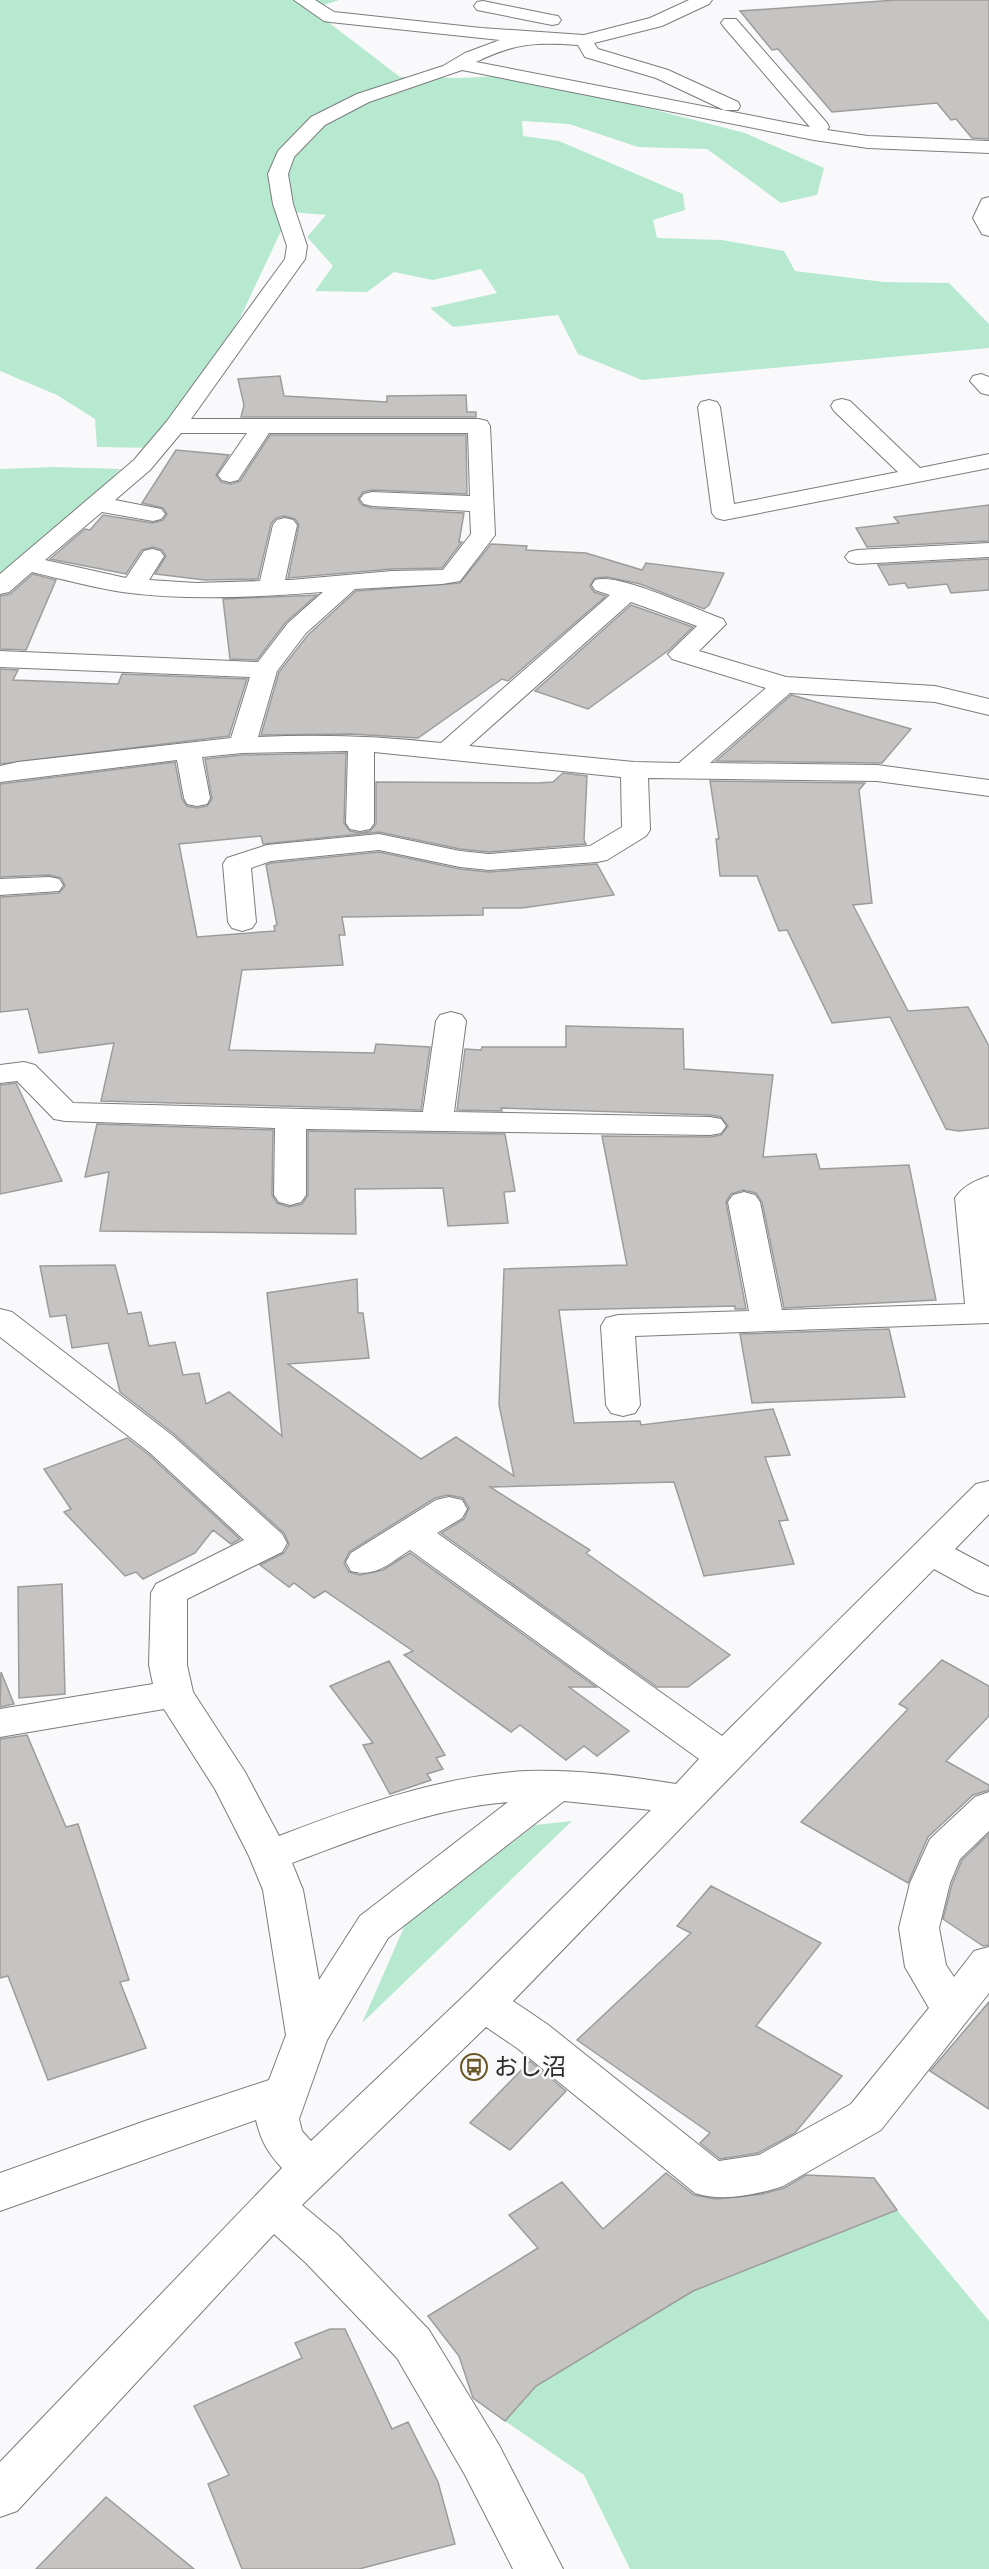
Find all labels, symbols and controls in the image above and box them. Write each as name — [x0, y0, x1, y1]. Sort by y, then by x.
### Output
place label: おし沼 — [494, 2051, 566, 2082]
bus stop icon: おし沼 — [459, 2052, 489, 2082]

